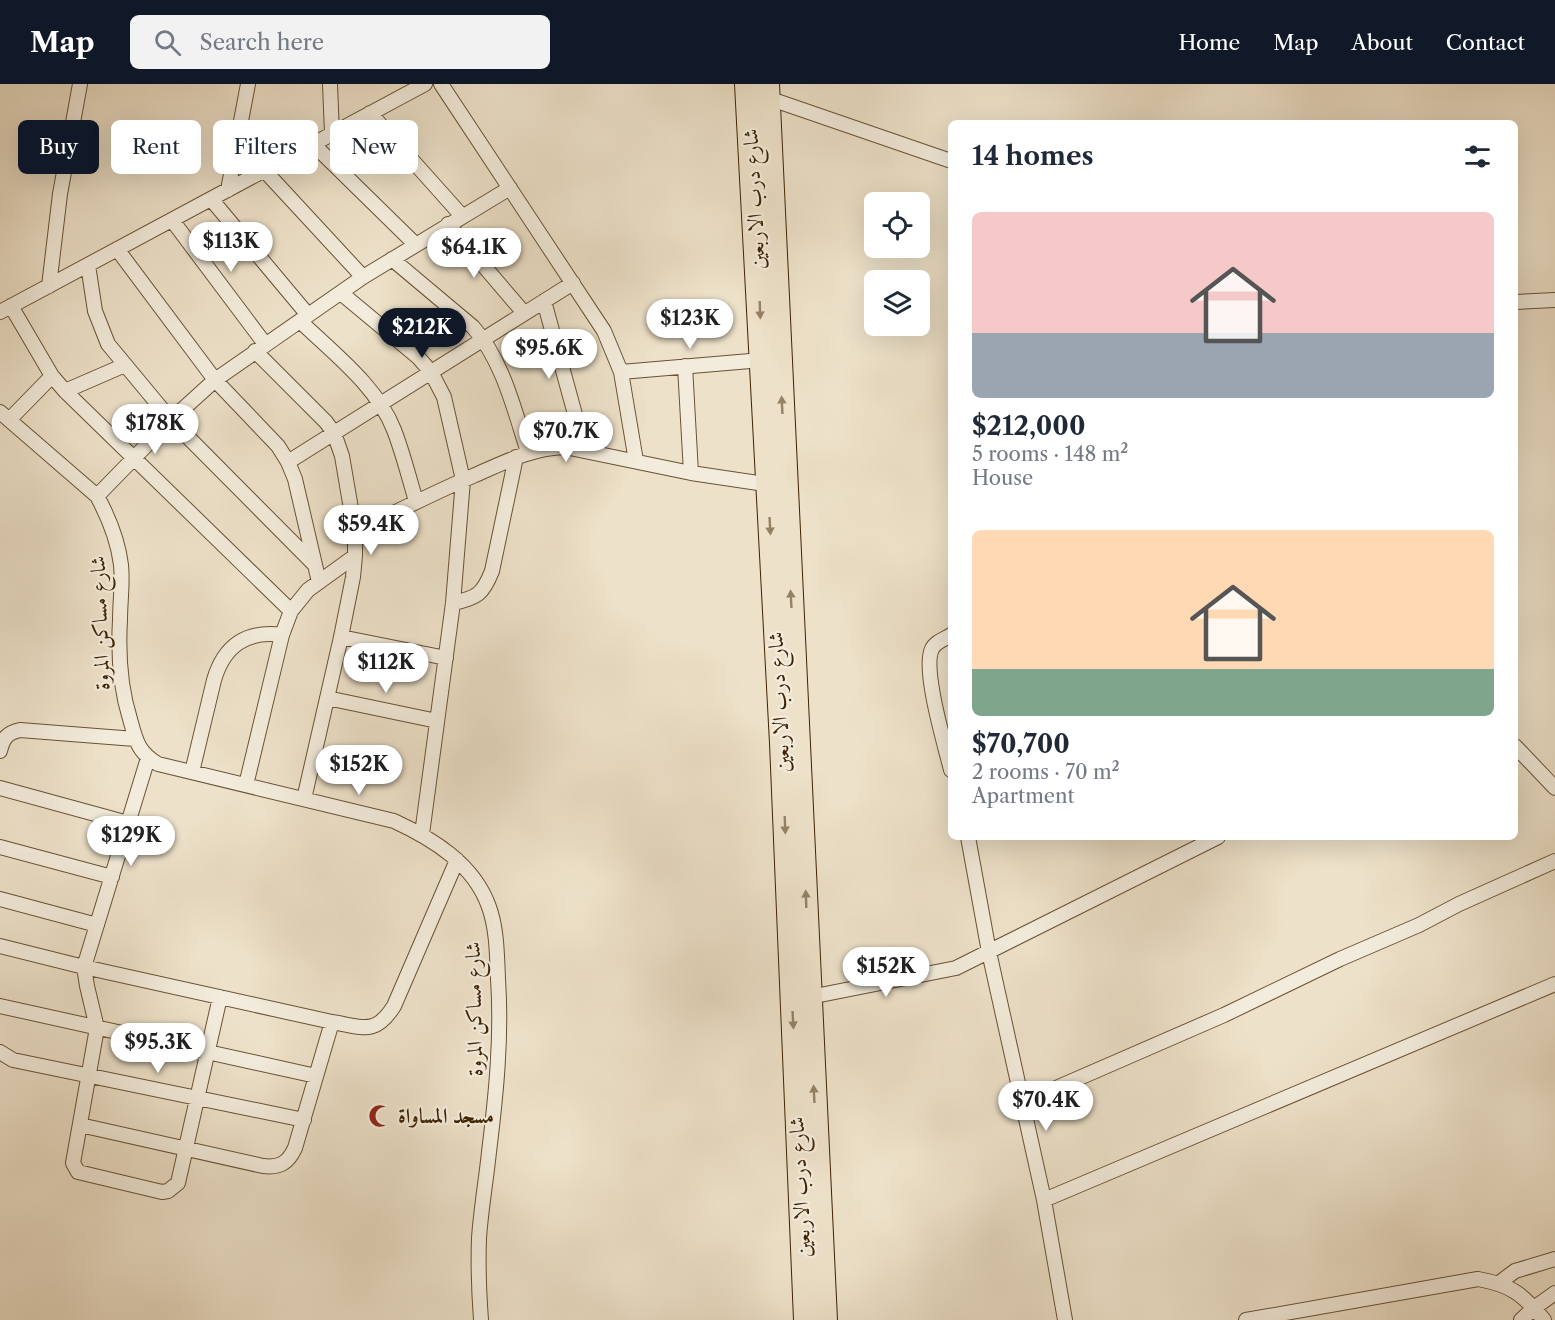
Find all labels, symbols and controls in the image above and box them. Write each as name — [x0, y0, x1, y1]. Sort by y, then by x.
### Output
search box — [130, 15, 550, 69]
text: Map — [30, 25, 94, 59]
icon: search — [151, 26, 184, 59]
text: Search here — [199, 29, 324, 56]
text: Home — [1179, 30, 1240, 55]
text: Map — [1273, 30, 1318, 55]
text: About — [1351, 30, 1413, 55]
text: Contact — [1446, 30, 1525, 55]
chip: Buy — [18, 120, 99, 174]
chip: Rent — [111, 120, 201, 174]
chip: Filters — [213, 120, 318, 174]
chip: New — [330, 120, 418, 174]
street label: شارع درب الاربعين — [737, 128, 776, 270]
text: 14 homes — [972, 140, 1094, 172]
icon: filters — [1461, 140, 1494, 173]
map controls — [864, 192, 930, 336]
button: locate — [864, 192, 930, 258]
pin: $113K — [189, 222, 273, 273]
pin: $64.1K — [425, 228, 523, 279]
text: $113K — [203, 229, 259, 253]
text: $64.1K — [441, 235, 507, 259]
icon: home — [1179, 251, 1287, 359]
button: layers — [864, 270, 930, 336]
pin: $123K — [648, 299, 732, 350]
one-way arrow — [755, 301, 764, 320]
text: $123K — [660, 306, 720, 330]
pin: $212K — [380, 308, 464, 359]
text: $212K — [392, 315, 452, 339]
pin: $95.6K — [500, 329, 598, 380]
text: $95.6K — [515, 336, 583, 360]
one-way arrow — [778, 395, 787, 414]
pin: $178K — [113, 404, 197, 455]
text: $212,000 — [972, 410, 1085, 442]
text: $178K — [126, 411, 184, 435]
pin: $70.7K — [517, 412, 615, 463]
text: $70.7K — [533, 419, 599, 443]
text: 5 rooms · 148 m² — [972, 442, 1128, 466]
text: House — [972, 466, 1033, 490]
pin: $59.4K — [322, 505, 420, 556]
text: $59.4K — [338, 512, 404, 536]
one-way arrow — [765, 516, 774, 535]
street label: شارع مساكن المروة — [85, 555, 120, 691]
icon: home — [1179, 569, 1287, 677]
one-way arrow — [787, 590, 796, 609]
street label: شارع درب الاربعين — [762, 631, 801, 773]
pin: $112K — [344, 643, 428, 694]
text: $112K — [358, 650, 414, 674]
text: $70,700 — [972, 728, 1070, 760]
pin: $152K — [317, 745, 401, 796]
text: $152K — [330, 752, 389, 776]
text: 2 rooms · 70 m² — [972, 760, 1120, 784]
text: Apartment — [972, 784, 1075, 808]
pin: $129K — [89, 816, 173, 867]
one-way arrow — [781, 816, 790, 835]
text: $129K — [101, 823, 161, 847]
one-way arrow — [801, 889, 811, 908]
street label: شارع مساكن المروة — [460, 941, 493, 1077]
pin: $152K — [844, 947, 928, 998]
text: $152K — [857, 954, 916, 978]
one-way arrow — [789, 1011, 798, 1030]
pin: $95.3K — [109, 1023, 207, 1074]
text: $95.3K — [125, 1030, 191, 1054]
pin: $70.4K — [997, 1081, 1095, 1132]
one-way arrow — [810, 1084, 819, 1103]
text: $70.4K — [1012, 1088, 1080, 1112]
mosque icon: مسجد المساواة — [367, 1103, 393, 1129]
place label: مسجد المساواة — [398, 1103, 494, 1128]
street label: شارع درب الاربعين — [783, 1116, 822, 1258]

